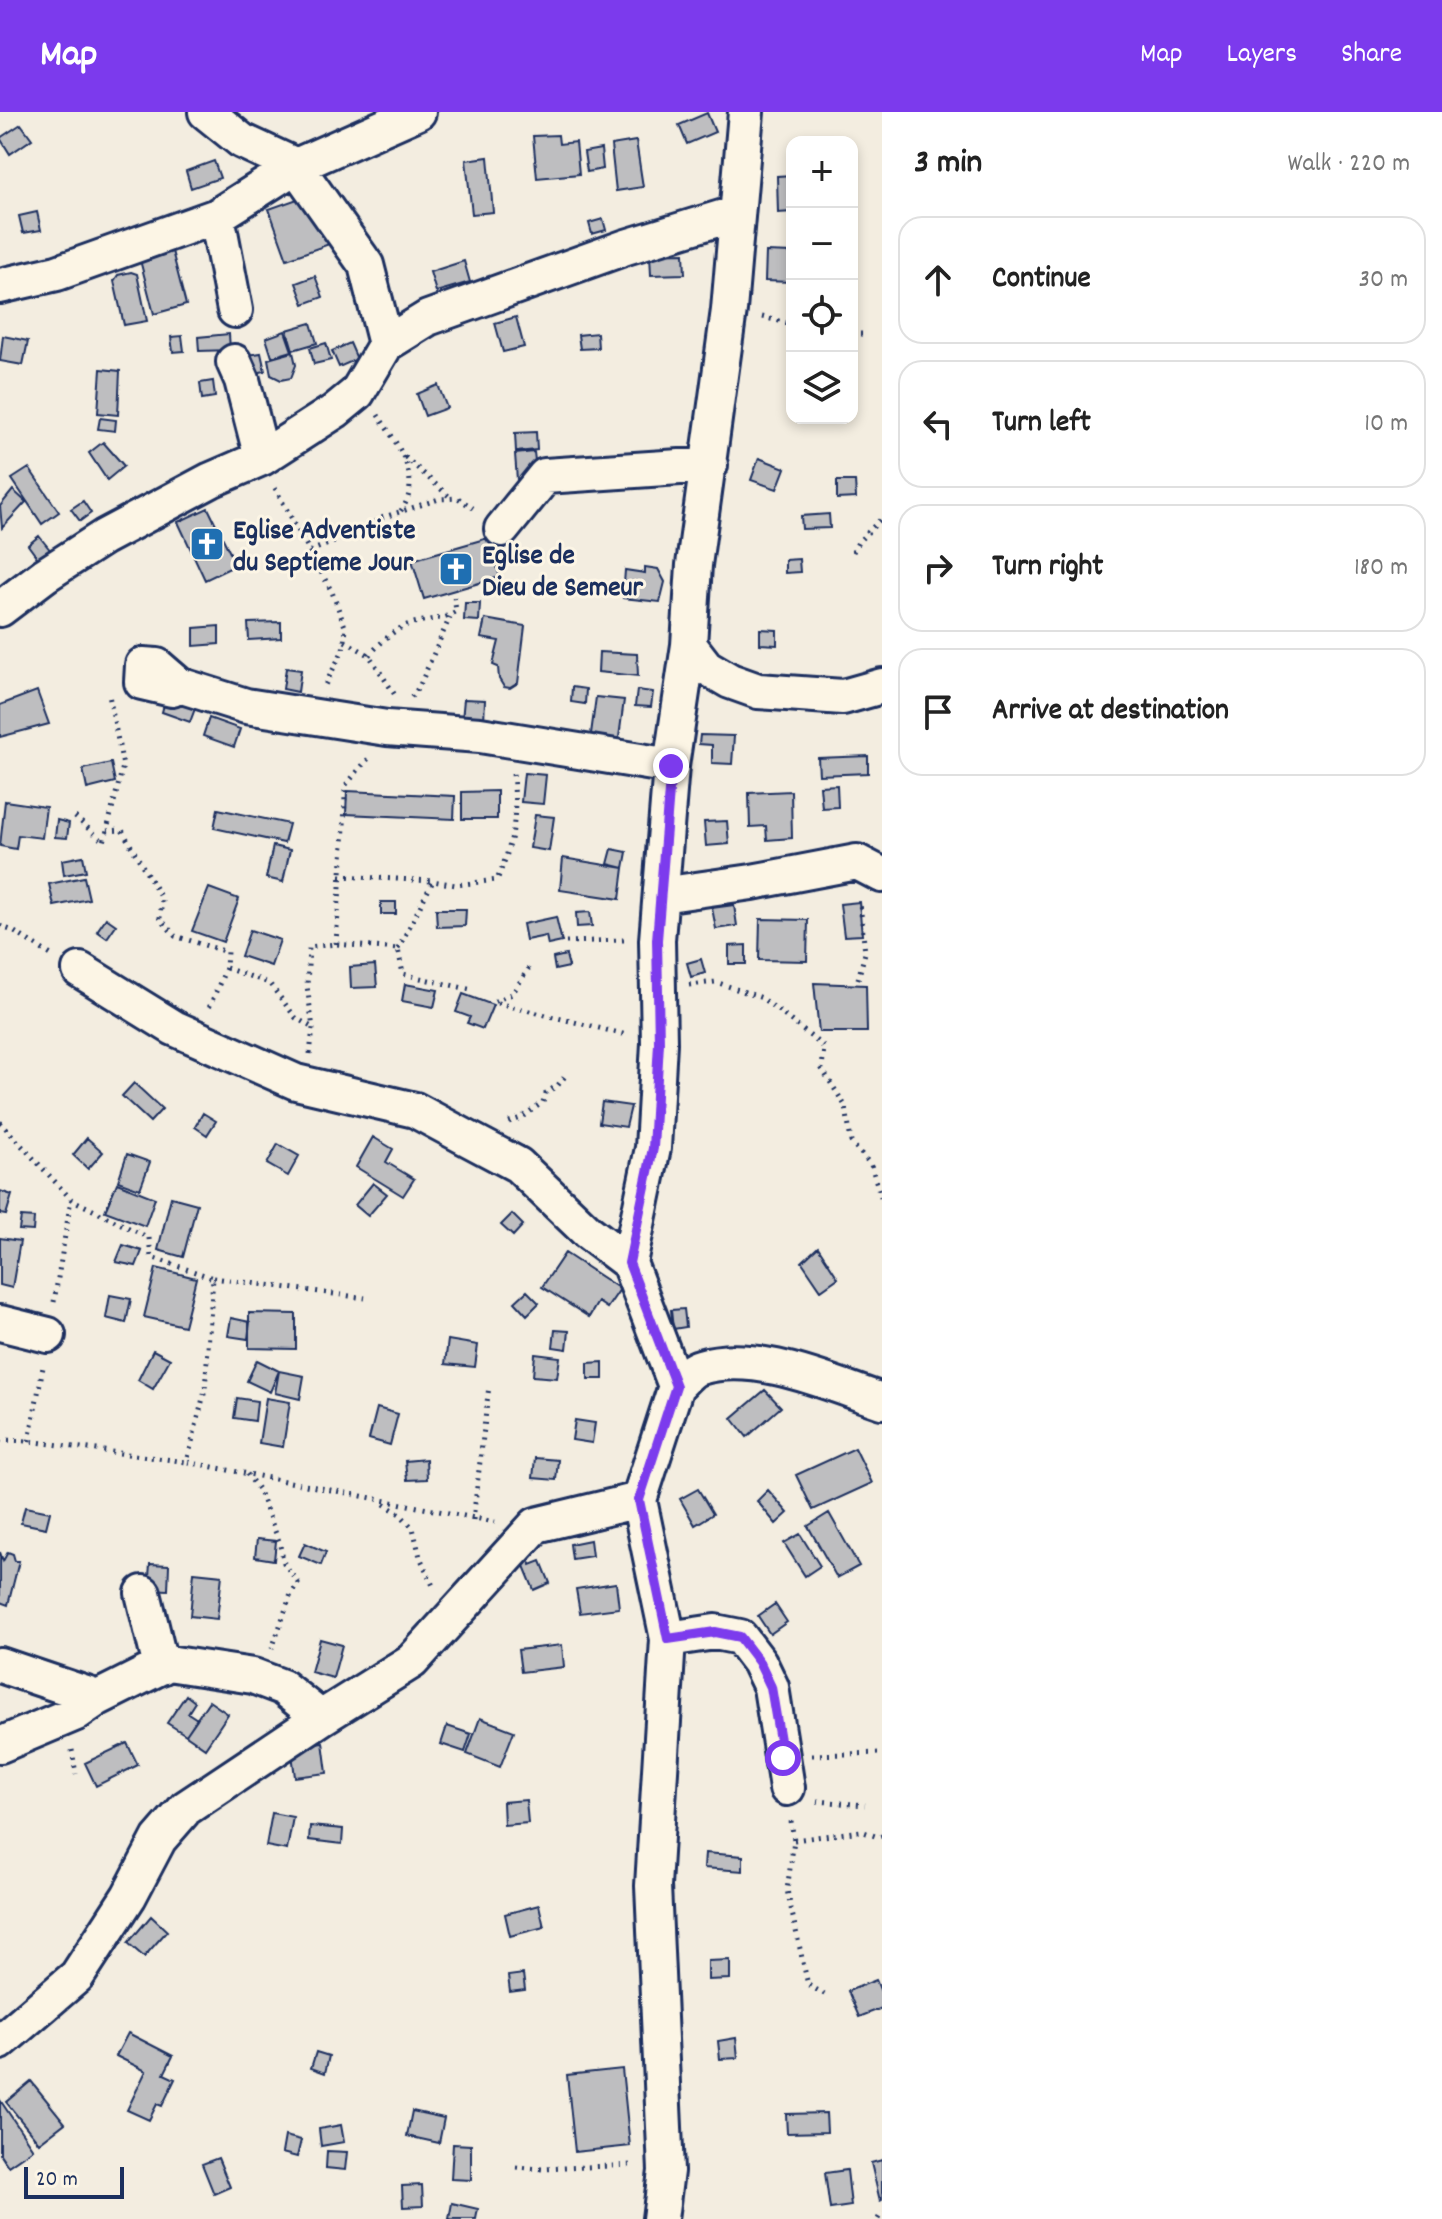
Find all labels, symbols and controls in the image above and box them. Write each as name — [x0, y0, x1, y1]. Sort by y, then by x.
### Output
text: Map — [40, 29, 98, 84]
text: Map — [1140, 36, 1183, 76]
text: Layers — [1227, 36, 1297, 76]
text: Share — [1341, 36, 1402, 76]
map controls — [786, 136, 858, 424]
button: + — [786, 136, 858, 208]
text: 3 min — [914, 140, 982, 189]
text: Walk · 220 m — [1287, 146, 1410, 183]
button: − — [786, 208, 858, 280]
icon: ahead — [916, 258, 960, 302]
text: Continue — [992, 259, 1091, 302]
text: 30 m — [1358, 262, 1408, 299]
button: locate — [786, 280, 858, 352]
button: layers — [786, 352, 858, 424]
icon: left — [916, 402, 960, 446]
text: Turn left — [992, 403, 1091, 446]
text: 10 m — [1364, 406, 1408, 443]
place label: Eglise Adventiste du Septieme Jour — [233, 513, 416, 585]
church icon: Eglise Adventiste du Septieme Jour — [188, 525, 226, 563]
place label: Eglise de Dieu de Semeur — [482, 538, 644, 610]
icon: right — [916, 546, 960, 590]
text: Turn right — [992, 547, 1103, 590]
church icon: Eglise de Dieu de Semeur — [437, 550, 475, 588]
text: 180 m — [1354, 550, 1408, 587]
icon: arrive — [916, 690, 960, 734]
text: Arrive at destination — [992, 691, 1229, 734]
route end — [653, 748, 689, 784]
route start — [765, 1740, 801, 1776]
scale bar — [24, 2163, 124, 2199]
text: 20 m — [36, 2165, 78, 2196]

